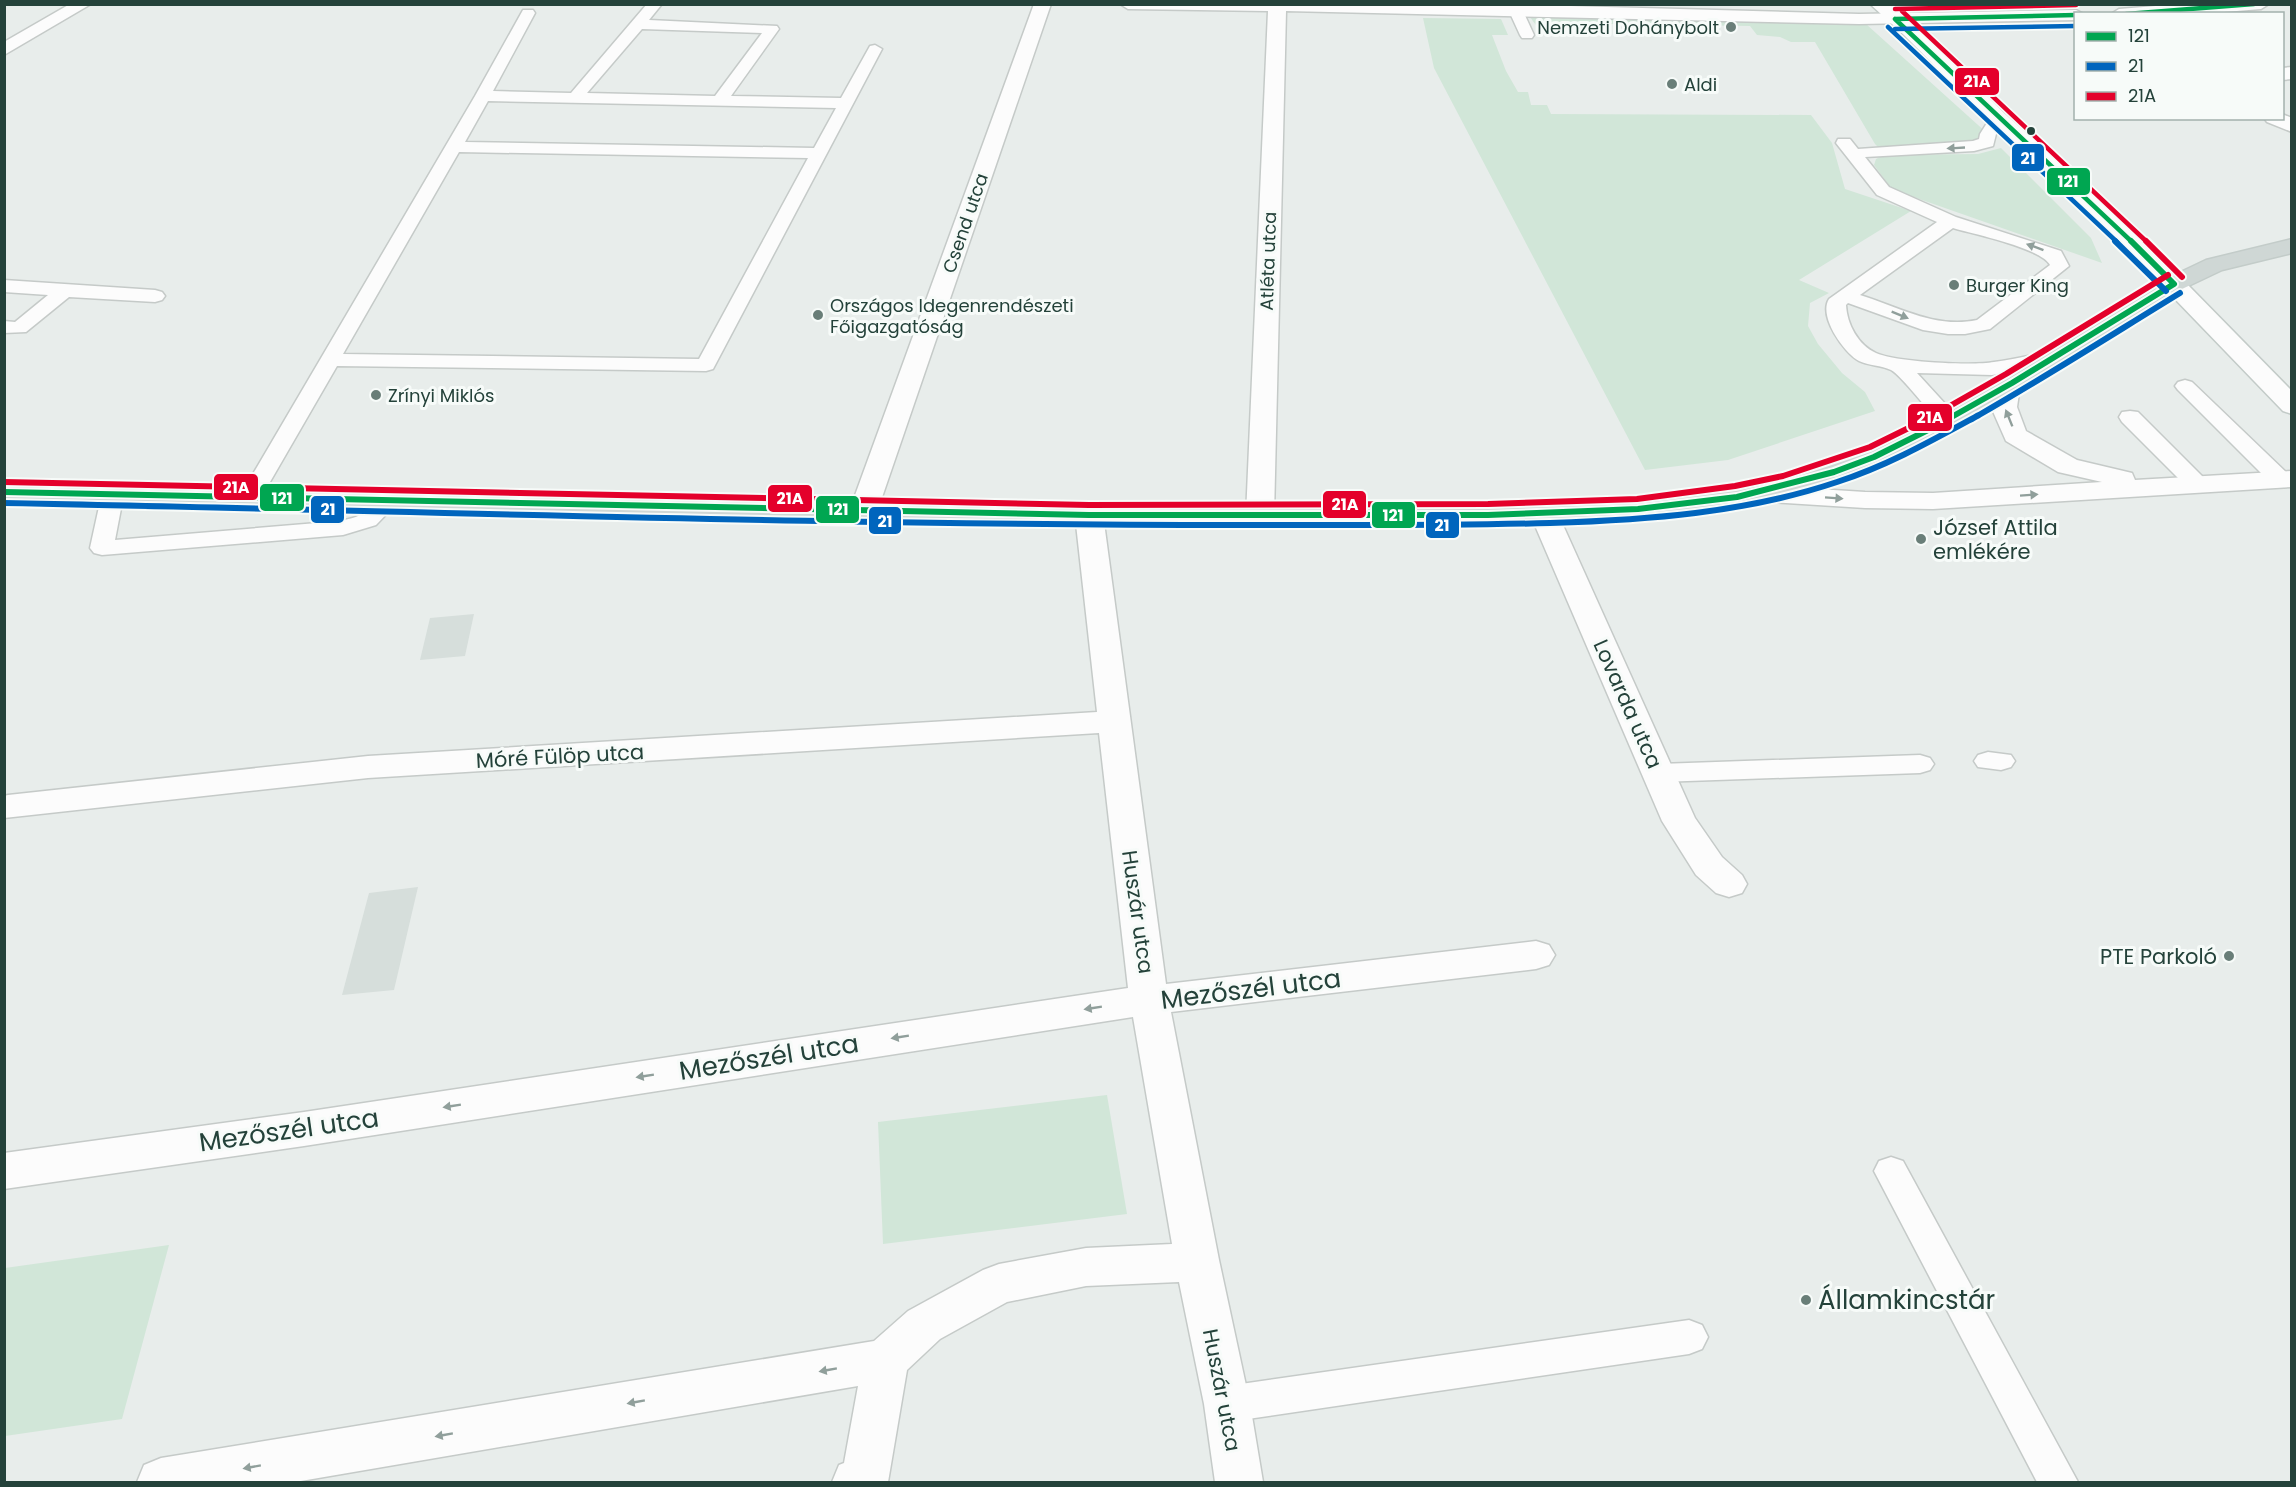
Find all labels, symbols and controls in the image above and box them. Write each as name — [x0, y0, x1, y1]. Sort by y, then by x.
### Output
legend — [2074, 12, 2284, 120]
place label: Nemzeti Dohánybolt — [1537, 15, 1719, 40]
marker: Nemzeti Dohánybolt — [1724, 20, 1738, 34]
text: 121 — [2128, 23, 2150, 48]
text: 21 — [2128, 53, 2144, 78]
line badge: 21A — [1954, 67, 2000, 96]
text: 21A — [1964, 70, 1991, 93]
place label: Aldi — [1684, 72, 1717, 97]
marker: Aldi — [1665, 77, 1679, 91]
text: 21A — [2128, 83, 2156, 108]
unlabelled marker — [2025, 125, 2037, 137]
one-way arrow — [1946, 143, 1965, 152]
line badge: 21 — [2011, 143, 2045, 172]
text: 21 — [2020, 147, 2036, 170]
line badge: 121 — [2046, 167, 2091, 196]
street label: Csend utca — [936, 170, 994, 276]
text: 121 — [2057, 170, 2079, 193]
street label: Atléta utca — [1254, 211, 1282, 311]
one-way arrow — [2026, 242, 2044, 252]
place label: Burger King — [1966, 273, 2069, 298]
marker: Burger King — [1947, 278, 1961, 292]
place label: Országos Idegenrendészeti Főigazgatóság — [830, 293, 1074, 339]
marker: Országos Idegenrendészeti Főigazgatóság — [811, 308, 825, 322]
one-way arrow — [1891, 311, 1909, 320]
place label: Zrínyi Miklós — [388, 383, 494, 408]
marker: Zrínyi Miklós — [369, 388, 383, 402]
line badge: 21A — [1907, 403, 1953, 432]
text: 21A — [1917, 406, 1944, 429]
one-way arrow — [2003, 409, 2013, 427]
line badge: 21A — [213, 473, 259, 501]
text: 21A — [223, 476, 250, 499]
line badge: 121 — [259, 483, 305, 512]
line badge: 21A — [767, 484, 813, 513]
text: 121 — [271, 487, 293, 510]
text: 21A — [777, 487, 804, 510]
line badge: 21A — [1322, 490, 1367, 519]
one-way arrow — [2019, 490, 2038, 499]
text: 21A — [1332, 493, 1359, 516]
one-way arrow — [1825, 494, 1844, 503]
line badge: 21 — [310, 495, 345, 524]
line badge: 121 — [815, 495, 860, 524]
text: 21 — [320, 498, 336, 521]
text: 121 — [827, 498, 849, 521]
line badge: 121 — [1371, 501, 1416, 529]
text: 121 — [1382, 504, 1404, 527]
line badge: 21 — [868, 506, 902, 535]
text: 21 — [877, 510, 893, 533]
line badge: 21 — [1425, 511, 1460, 539]
place label: József Attila emlékére — [1933, 513, 2058, 566]
text: 21 — [1434, 514, 1450, 537]
marker: József Attila emlékére — [1914, 532, 1928, 546]
street label: Lovarda utca — [1587, 635, 1669, 773]
street label: Móré Fülöp utca — [475, 737, 645, 775]
street label: Huszár utca — [1115, 849, 1161, 975]
place label: PTE Parkoló — [2100, 942, 2217, 971]
marker: PTE Parkoló — [2222, 949, 2236, 963]
street label: Mezőszél utca — [1159, 960, 1343, 1018]
one-way arrow — [1083, 1003, 1102, 1012]
street label: Mezőszél utca — [677, 1025, 861, 1089]
one-way arrow — [891, 1033, 910, 1042]
one-way arrow — [636, 1072, 655, 1081]
street label: Mezőszél utca — [197, 1100, 381, 1160]
one-way arrow — [443, 1102, 462, 1111]
place label: Államkincstár — [1818, 1282, 1995, 1318]
marker: Államkincstár — [1799, 1293, 1813, 1307]
street label: Huszár utca — [1196, 1326, 1248, 1454]
one-way arrow — [819, 1365, 838, 1374]
one-way arrow — [627, 1398, 646, 1407]
one-way arrow — [434, 1430, 453, 1439]
one-way arrow — [242, 1463, 261, 1472]

